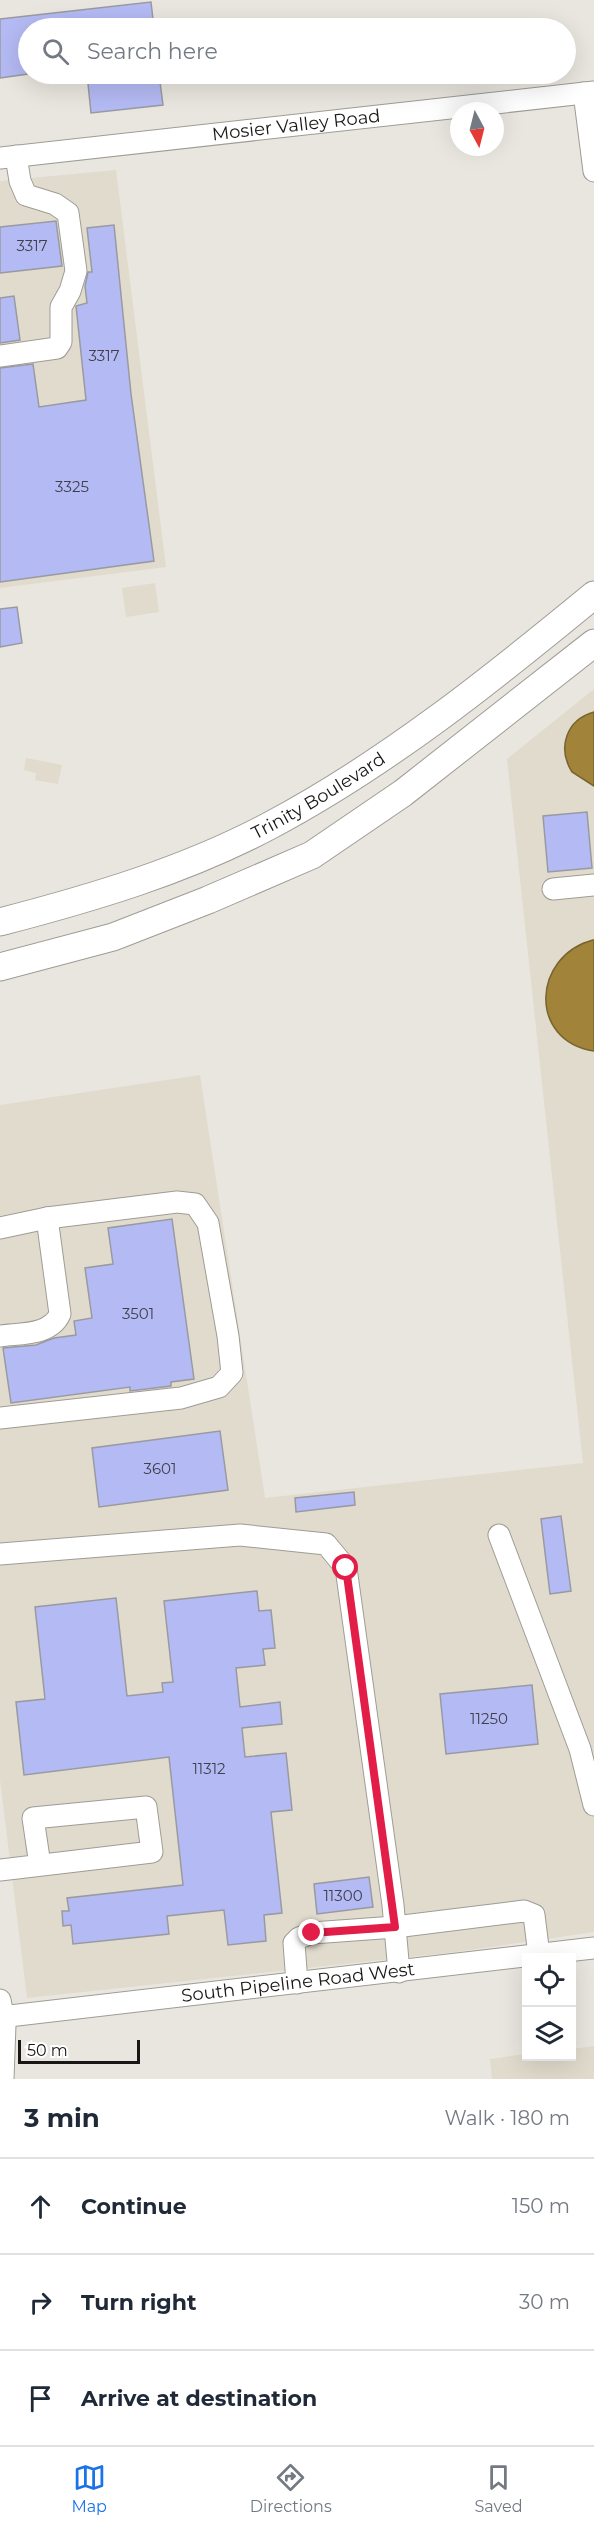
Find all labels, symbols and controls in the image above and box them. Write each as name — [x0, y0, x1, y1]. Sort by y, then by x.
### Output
search box — [18, 18, 576, 84]
icon: search — [39, 35, 72, 68]
text: Search here — [87, 38, 218, 65]
north arrow — [450, 102, 504, 156]
street label: Mosier Valley Road — [211, 105, 381, 145]
house number: 3317 — [16, 236, 48, 255]
house number: 3317 — [88, 346, 120, 365]
house number: 3325 — [55, 477, 89, 496]
street label: Trinity Boulevard — [248, 748, 389, 844]
house number: 3501 — [122, 1304, 154, 1323]
house number: 3601 — [144, 1459, 176, 1478]
route start — [332, 1554, 358, 1580]
house number: 11250 — [470, 1709, 508, 1728]
house number: 11312 — [192, 1759, 226, 1778]
house number: 11300 — [323, 1886, 363, 1905]
route end — [298, 1919, 324, 1945]
map controls — [522, 1953, 576, 2061]
button: locate — [522, 1953, 576, 2007]
street label: South Pipeline Road West — [180, 1958, 416, 2007]
button: layers — [522, 2007, 576, 2061]
scale bar — [18, 2037, 140, 2064]
text: 50 m — [27, 2041, 68, 2060]
text: 3 min — [24, 2102, 100, 2134]
text: Walk · 180 m — [445, 2106, 570, 2130]
icon: ahead — [24, 2190, 57, 2223]
text: Continue — [81, 2193, 187, 2220]
text: 150 m — [512, 2194, 570, 2218]
icon: right — [24, 2286, 57, 2319]
text: Turn right — [81, 2289, 196, 2316]
text: 30 m — [519, 2290, 570, 2314]
icon: arrive — [24, 2382, 57, 2415]
text: Arrive at destination — [81, 2385, 317, 2412]
tab: Map — [71, 2461, 107, 2516]
tab: Directions — [250, 2461, 332, 2516]
tab: Saved — [475, 2461, 523, 2516]

